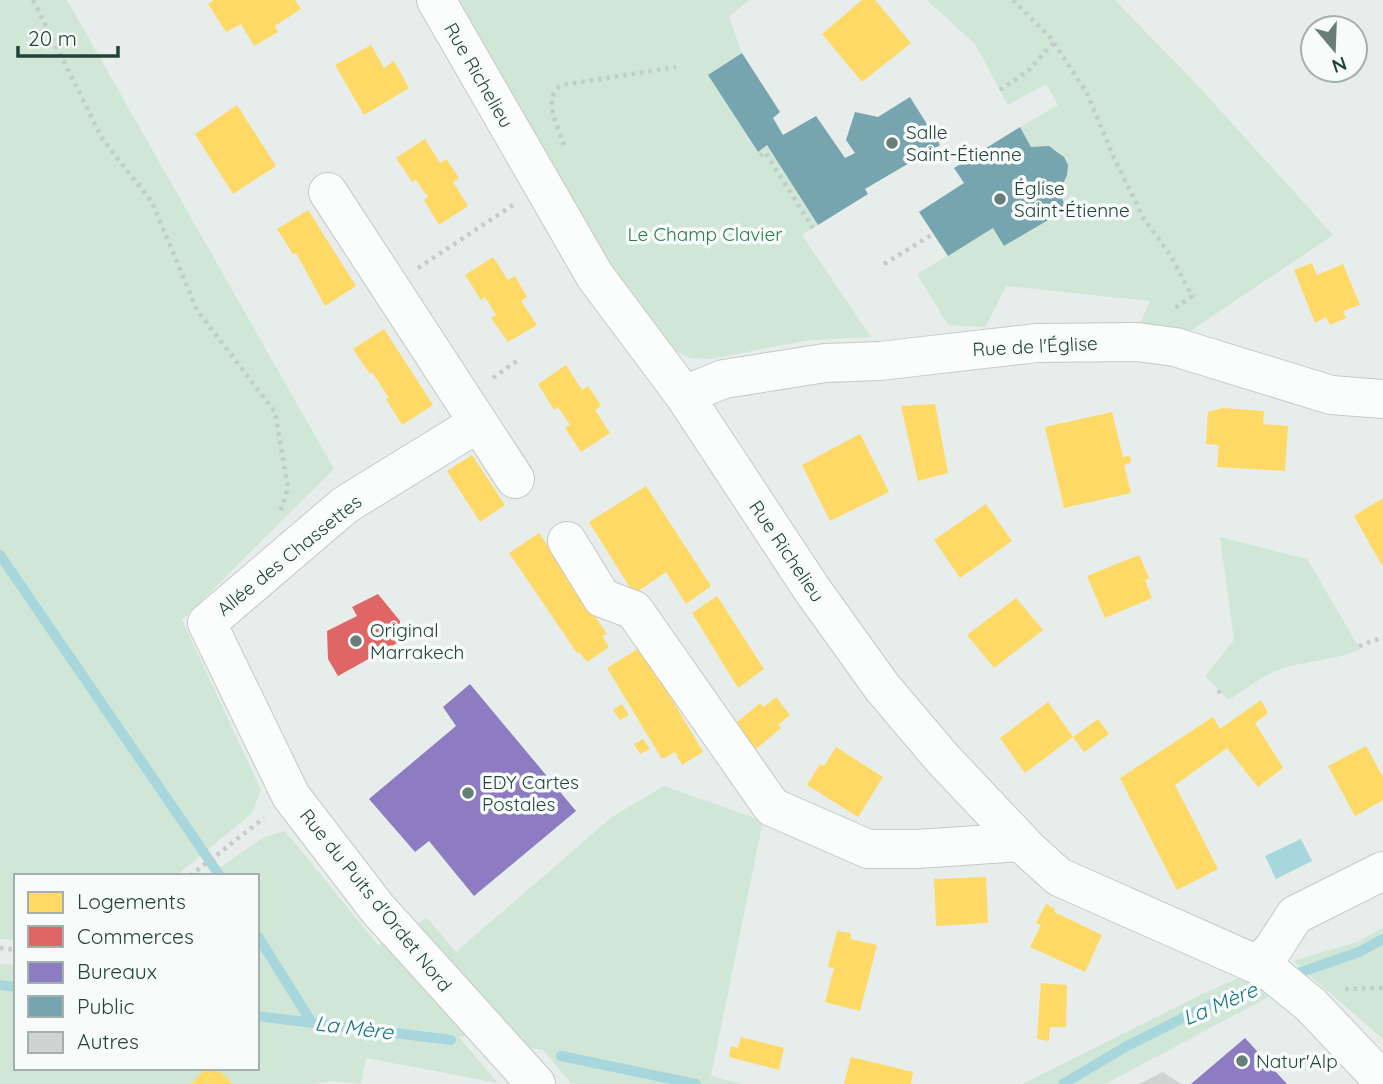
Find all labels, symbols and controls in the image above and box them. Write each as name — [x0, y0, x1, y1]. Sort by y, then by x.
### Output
scale bar — [18, 14, 117, 58]
north arrow — [1299, 14, 1369, 84]
street label: Rue Richelieu — [439, 18, 519, 132]
text: 20 m — [28, 25, 77, 51]
text: N — [1329, 51, 1350, 79]
place label: Salle Saint-Étienne — [906, 120, 1022, 166]
marker: Salle Saint-Étienne — [884, 135, 900, 151]
place label: Église Saint-Étienne — [1014, 176, 1130, 222]
marker: Église Saint-Étienne — [992, 191, 1008, 207]
park label: Le Champ Clavier — [627, 222, 783, 246]
street label: Rue de l'Église — [972, 331, 1098, 361]
street label: Allée des Chassettes — [212, 489, 366, 621]
street label: Rue Richelieu — [744, 496, 830, 606]
place label: Original Marrakech — [370, 618, 464, 664]
marker: Original Marrakech — [348, 633, 364, 649]
place label: EDY Cartes Postales — [482, 770, 579, 816]
marker: EDY Cartes Postales — [460, 785, 476, 801]
street label: Rue du Puits d'Ordet Nord — [295, 804, 457, 996]
legend — [14, 874, 259, 1070]
text: Logements — [77, 888, 186, 914]
text: Commerces — [77, 923, 194, 949]
text: Bureaux — [77, 958, 157, 984]
water label: La Mère — [1178, 975, 1262, 1030]
text: Public — [77, 993, 134, 1019]
water label: La Mère — [314, 1009, 396, 1045]
text: Autres — [77, 1028, 139, 1054]
place label: Natur'Alp — [1256, 1049, 1338, 1073]
marker: Natur'Alp — [1234, 1053, 1250, 1069]

